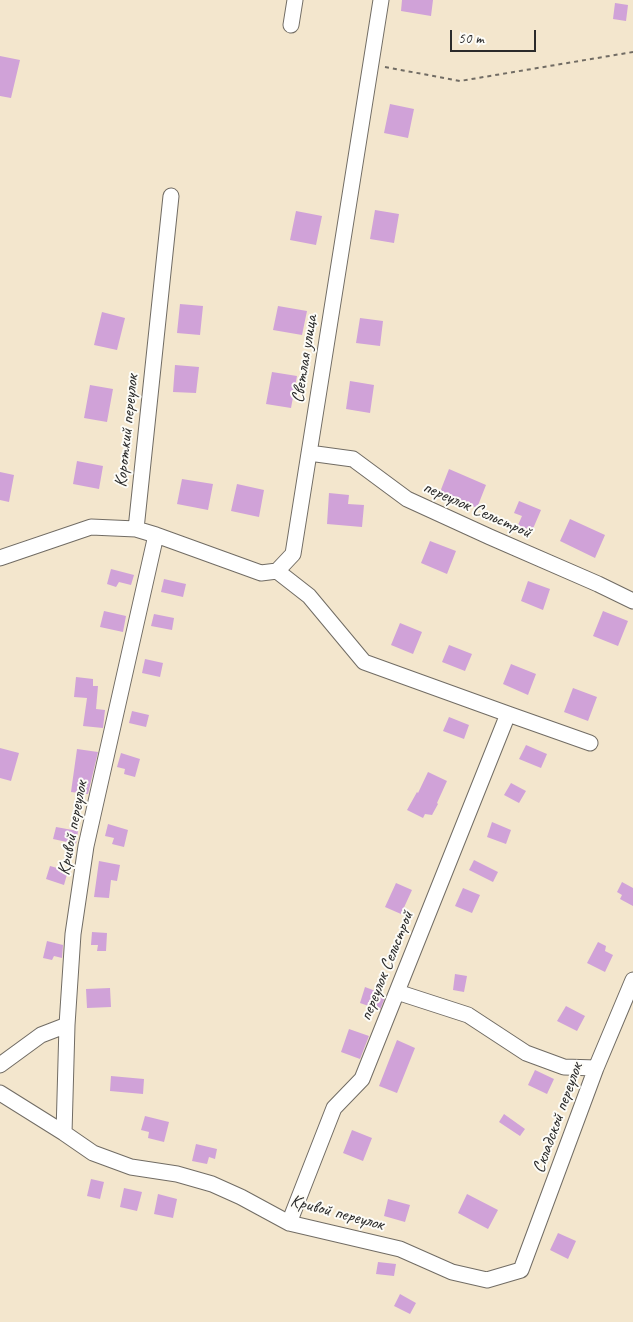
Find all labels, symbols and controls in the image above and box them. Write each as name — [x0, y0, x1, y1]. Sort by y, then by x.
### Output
scale bar — [453, 20, 539, 52]
text: 50 m — [458, 29, 484, 48]
street label: Светлая улица — [287, 314, 323, 404]
street label: Короткий переулок — [110, 374, 144, 488]
street label: переулок Сельстрой — [419, 476, 535, 544]
street label: Кривой переулок — [53, 779, 93, 877]
street label: переулок Сельстрой — [355, 908, 419, 1024]
street label: Складской переулок — [528, 1060, 588, 1176]
street label: Кривой переулок — [288, 1190, 386, 1236]

